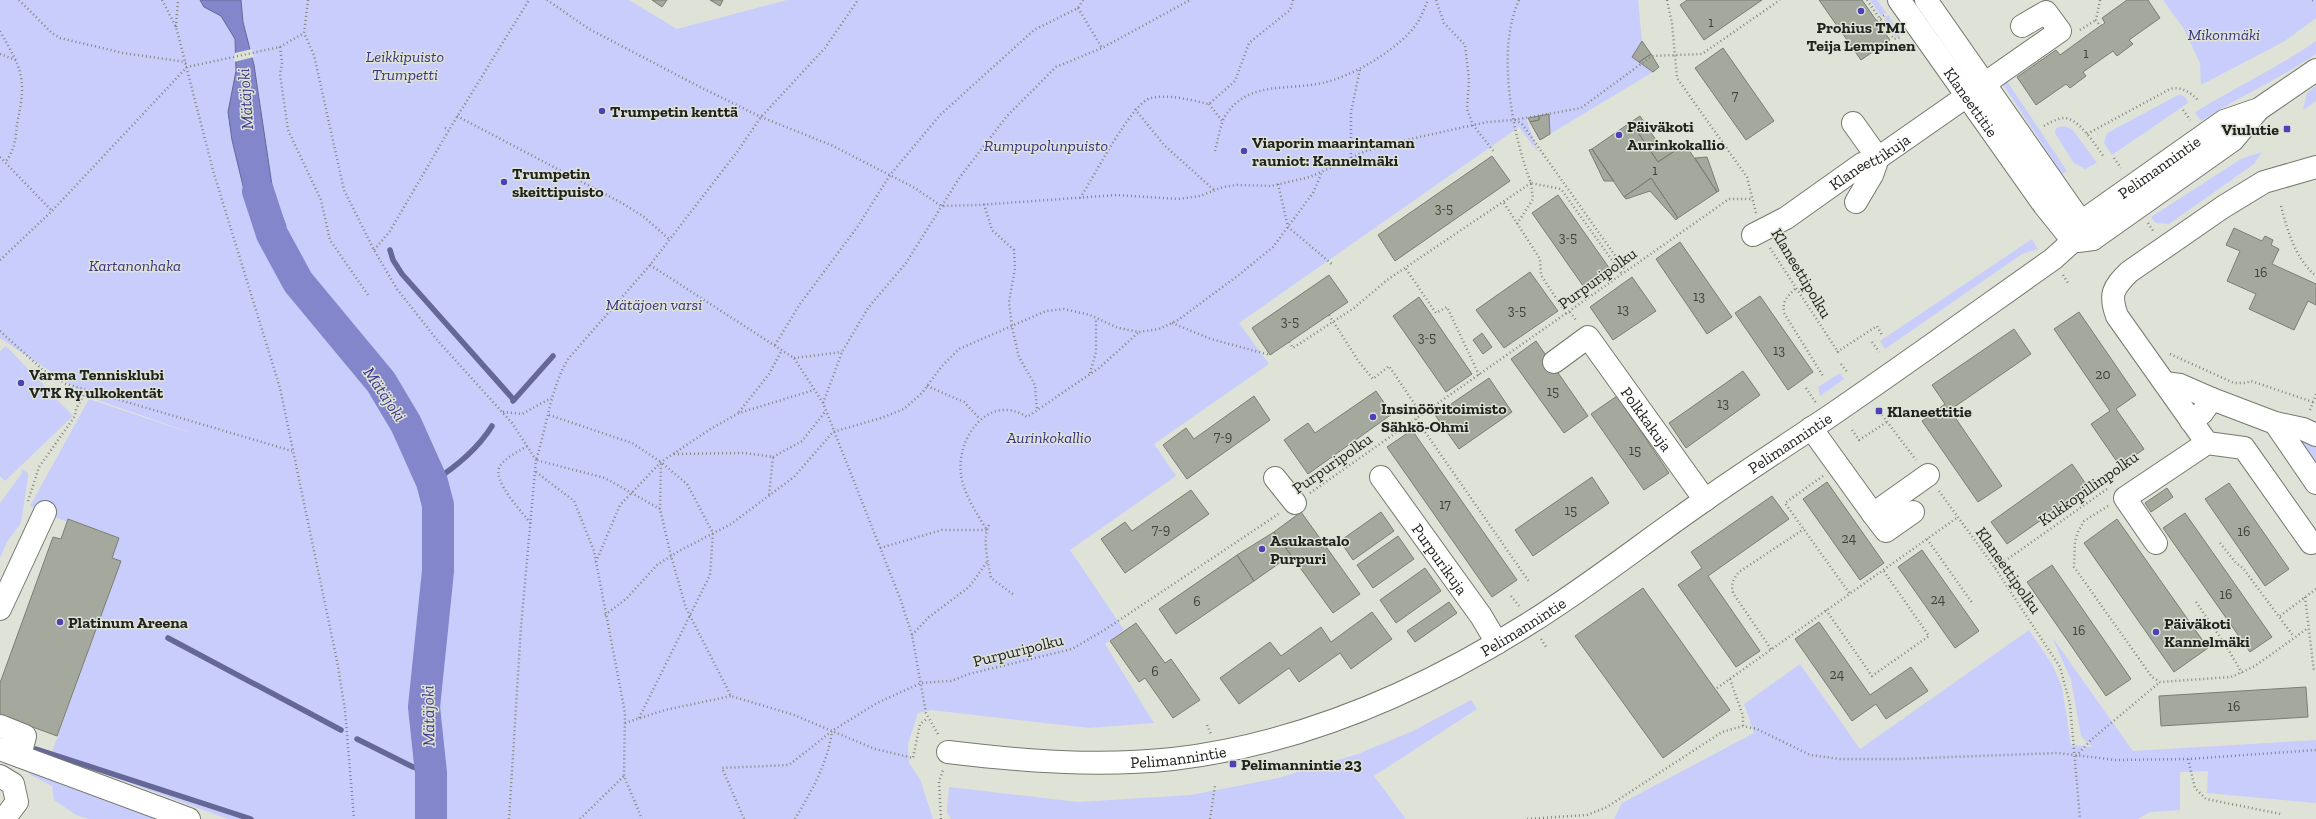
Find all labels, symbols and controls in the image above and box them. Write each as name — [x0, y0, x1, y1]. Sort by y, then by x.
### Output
marker: Prohius TMI Teija Lempinen — [1856, 6, 1866, 16]
house number: 1 — [1708, 14, 1714, 31]
place label: Prohius TMI Teija Lempinen — [1807, 18, 1916, 55]
park label: Mikonmäki — [2188, 25, 2260, 44]
house number: 1 — [2083, 45, 2089, 62]
park label: Leikkipuisto Trumpetti — [366, 47, 444, 84]
street label: Klaneettitie — [1940, 64, 2002, 141]
water label: Mätäjoki — [233, 68, 257, 130]
house number: 7 — [1732, 87, 1739, 104]
place label: Trumpetin kenttä — [610, 102, 738, 121]
marker: Trumpetin kenttä — [597, 106, 607, 116]
place label: Päiväkoti Aurinkokallio — [1627, 117, 1725, 154]
place label: Viulutie — [2222, 120, 2279, 139]
marker: Viulutie — [2282, 124, 2292, 134]
marker: Päiväkoti Aurinkokallio — [1614, 130, 1624, 140]
street label: Klaneettikuja — [1826, 130, 1914, 194]
street label: Pelimannintie — [2114, 132, 2204, 203]
place label: Viaporin maarintaman rauniot: Kannelmäki — [1252, 133, 1415, 170]
park label: Rumpupolunpuisto — [984, 136, 1108, 155]
marker: Viaporin maarintaman rauniot: Kannelmäki — [1239, 146, 1249, 156]
house number: 1 — [1652, 162, 1658, 179]
place label: Trumpetin skeittipuisto — [512, 164, 604, 201]
marker: Trumpetin skeittipuisto — [499, 177, 509, 187]
house number: 3-5 — [1435, 200, 1453, 217]
street label: Klaneettipolku — [1767, 225, 1836, 322]
house number: 3-5 — [1559, 229, 1577, 246]
street label: Purpuripolku — [1554, 244, 1640, 313]
park label: Kartanonhaka — [89, 256, 181, 275]
house number: 16 — [2255, 264, 2267, 281]
house number: 13 — [1693, 288, 1705, 305]
park label: Mätäjoen varsi — [606, 295, 702, 314]
house number: 13 — [1617, 301, 1629, 318]
house number: 3-5 — [1508, 302, 1526, 319]
house number: 3-5 — [1281, 313, 1299, 330]
house number: 3-5 — [1418, 329, 1436, 346]
house number: 13 — [1773, 342, 1785, 359]
water label: Mätäjoki — [360, 363, 410, 425]
place label: Varma Tennisklubi VTK Ry ulkokentät — [29, 365, 164, 402]
house number: 20 — [2095, 366, 2111, 383]
marker: Varma Tennisklubi VTK Ry ulkokentät — [16, 378, 26, 388]
house number: 15 — [1547, 383, 1559, 400]
street label: Polkkakuja — [1617, 383, 1676, 455]
house number: 13 — [1717, 395, 1729, 412]
place label: Insinööritoimisto Sähkö-Ohmi — [1381, 399, 1507, 436]
place label: Klaneettitie — [1887, 402, 1972, 421]
marker: Klaneettitie — [1874, 406, 1884, 416]
street label: Pelimannintie — [1744, 409, 1836, 478]
marker: Insinööritoimisto Sähkö-Ohmi — [1368, 412, 1378, 422]
park label: Aurinkokallio — [1005, 428, 1092, 447]
house number: 7-9 — [1214, 428, 1232, 445]
street label: Purpuripolku — [1289, 429, 1376, 498]
house number: 15 — [1629, 442, 1641, 459]
street label: Kukkopillinpolku — [2035, 447, 2142, 530]
house number: 17 — [1439, 496, 1451, 513]
house number: 15 — [1565, 502, 1577, 519]
street label: Purpurikuja — [1408, 520, 1472, 599]
house number: 7-9 — [1152, 521, 1170, 538]
street label: Klaneettipolku — [1972, 523, 2045, 617]
house number: 16 — [2238, 523, 2250, 540]
house number: 24 — [1842, 530, 1857, 547]
place label: Asukastalo Purpuri — [1270, 531, 1350, 568]
marker: Asukastalo Purpuri — [1257, 544, 1267, 554]
house number: 16 — [2220, 586, 2232, 603]
house number: 24 — [1931, 591, 1946, 608]
house number: 6 — [1193, 593, 1201, 610]
street label: Pelimannintie — [1477, 593, 1569, 660]
place label: Platinum Areena — [68, 613, 188, 632]
place label: Päiväkoti Kannelmäki — [2164, 614, 2250, 651]
marker: Platinum Areena — [55, 617, 65, 627]
house number: 16 — [2073, 622, 2085, 639]
marker: Päiväkoti Kannelmäki — [2151, 627, 2161, 637]
street label: Purpuripolku — [971, 630, 1065, 671]
house number: 6 — [1151, 663, 1159, 680]
house number: 24 — [1830, 666, 1845, 683]
water label: Mätäjoki — [417, 685, 439, 747]
house number: 16 — [2228, 698, 2240, 715]
street label: Pelimannintie — [1130, 742, 1228, 772]
place label: Pelimannintie 23 — [1241, 755, 1362, 774]
marker: Pelimannintie 23 — [1228, 759, 1238, 769]

